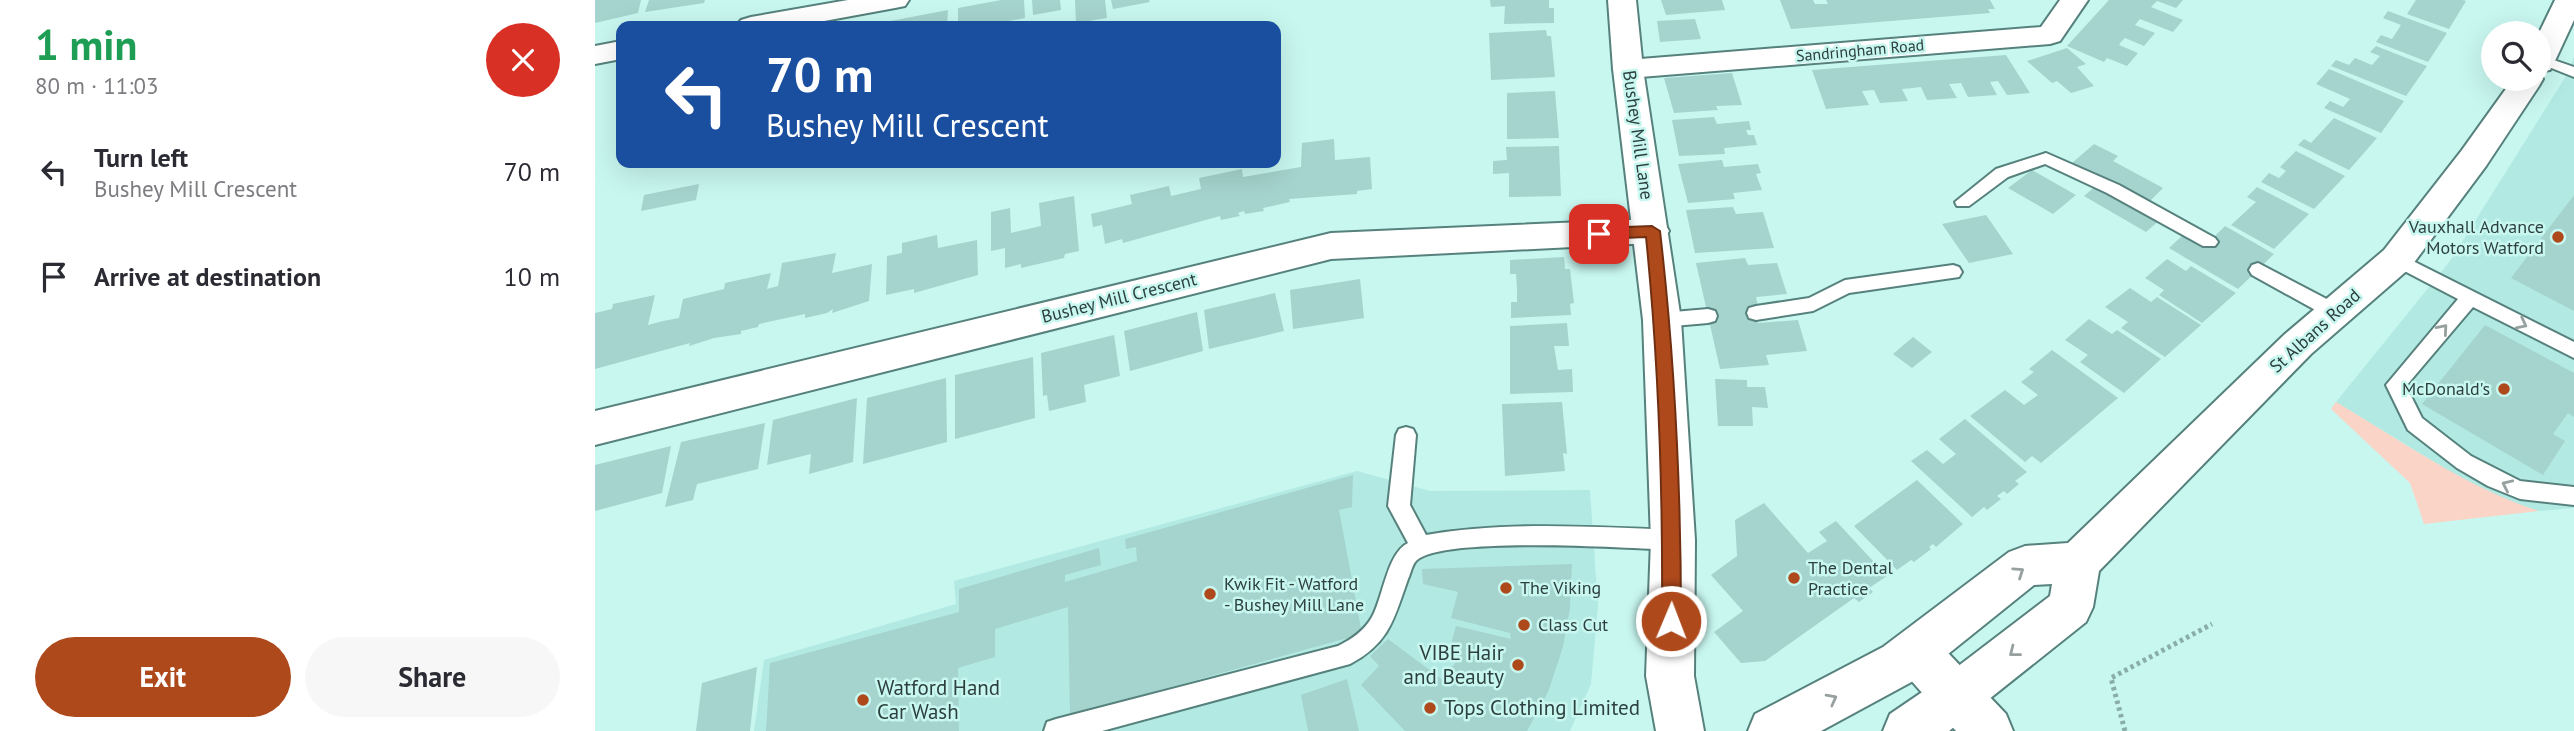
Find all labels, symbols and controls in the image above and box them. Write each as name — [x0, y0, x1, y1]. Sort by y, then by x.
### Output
text: 1 min — [35, 17, 137, 72]
map controls — [2481, 21, 2551, 91]
button: search — [2481, 21, 2551, 91]
button: close — [486, 23, 560, 97]
street label: Sandringham Road — [1795, 34, 1925, 66]
text: 70 m — [766, 42, 873, 106]
icon: left — [651, 49, 742, 140]
street label: Bushey Mill Lane — [1618, 69, 1659, 201]
text: 80 m · 11:03 — [35, 71, 159, 100]
text: Bushey Mill Crescent — [766, 104, 1049, 146]
text: Turn left — [94, 141, 188, 174]
icon: left — [35, 153, 73, 191]
text: 70 m — [504, 155, 560, 188]
text: Bushey Mill Crescent — [94, 174, 297, 203]
pin — [1569, 204, 1629, 264]
icon: arrive — [1580, 215, 1618, 253]
place label: Vauxhall Advance Motors Watford — [2408, 215, 2544, 259]
marker: Vauxhall Advance Motors Watford — [2550, 229, 2566, 245]
icon: arrive — [35, 258, 73, 296]
text: Arrive at destination — [94, 260, 321, 293]
text: 10 m — [504, 260, 560, 293]
street label: Bushey Mill Crescent — [1039, 267, 1199, 328]
street label: St Albans Road — [2264, 284, 2365, 378]
one-way arrow — [2515, 316, 2527, 329]
one-way arrow — [2435, 325, 2447, 338]
place label: McDonald's — [2402, 377, 2490, 400]
marker: McDonald's — [2496, 381, 2512, 397]
one-way arrow — [2502, 479, 2514, 493]
place label: The Dental Practice — [1808, 556, 1894, 600]
one-way arrow — [2011, 568, 2024, 581]
marker: The Dental Practice — [1786, 570, 1802, 586]
place label: Kwik Fit - Watford - Bushey Mill Lane — [1224, 572, 1364, 616]
place label: The Viking — [1520, 576, 1601, 599]
marker: The Viking — [1498, 580, 1514, 596]
position arrow — [1634, 584, 1708, 658]
marker: Kwik Fit - Watford - Bushey Mill Lane — [1202, 586, 1218, 602]
place label: Class Cut — [1538, 613, 1608, 636]
marker: Class Cut — [1516, 617, 1532, 633]
button: Exit — [35, 637, 291, 717]
button: Share — [305, 637, 560, 717]
place label: VIBE Hair and Beauty — [1404, 639, 1504, 690]
one-way arrow — [2010, 643, 2022, 656]
marker: VIBE Hair and Beauty — [1510, 657, 1526, 673]
place label: Watford Hand Car Wash — [877, 674, 1000, 725]
marker: Watford Hand Car Wash — [855, 692, 871, 708]
place label: Tops Clothing Limited — [1444, 694, 1640, 721]
one-way arrow — [1825, 694, 1837, 707]
marker: Tops Clothing Limited — [1422, 700, 1438, 716]

